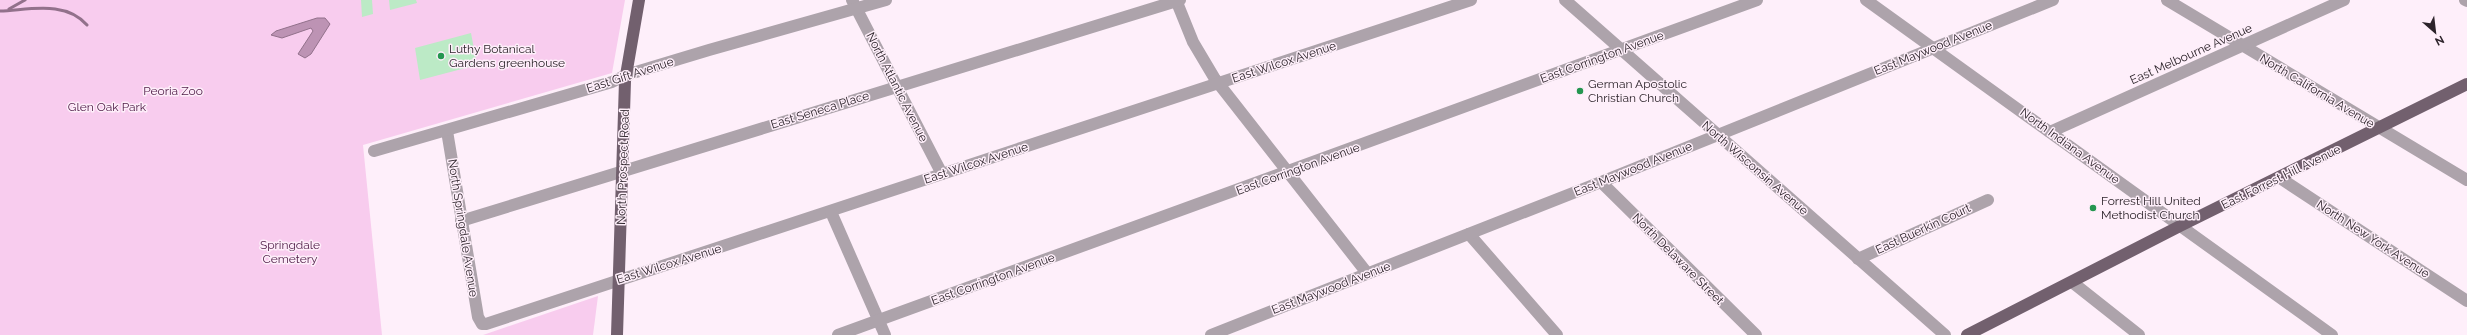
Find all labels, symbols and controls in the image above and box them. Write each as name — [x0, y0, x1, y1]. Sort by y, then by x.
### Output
north arrow — [2415, 12, 2455, 52]
street label: East Maywood Avenue — [1872, 18, 1994, 78]
street label: East Melbourne Avenue — [2128, 21, 2254, 87]
street label: East Corrington Avenue — [1538, 28, 1666, 86]
street label: North Atlantic Avenue — [863, 30, 931, 144]
text: N — [2433, 33, 2446, 48]
street label: East Wilcox Avenue — [1230, 39, 1338, 85]
place label: Luthy Botanical Gardens greenhouse — [449, 42, 565, 70]
marker: Luthy Botanical Gardens greenhouse — [436, 51, 446, 61]
street label: North California Avenue — [2257, 51, 2377, 131]
street label: East Gift Avenue — [585, 54, 675, 96]
place label: German Apostolic Christian Church — [1588, 77, 1687, 105]
park label: Peoria Zoo — [143, 84, 203, 98]
marker: German Apostolic Christian Church — [1575, 86, 1585, 96]
street label: East Seneca Place — [769, 88, 871, 132]
park label: Glen Oak Park — [68, 100, 147, 114]
street label: North Indiana Avenue — [2018, 105, 2122, 187]
street label: North Prospect Road — [614, 109, 632, 225]
street label: North Wisconsin Avenue — [1699, 118, 1811, 218]
street label: East Maywood Avenue — [1572, 139, 1694, 199]
street label: East Wilcox Avenue — [922, 140, 1030, 186]
street label: East Corrington Avenue — [1234, 140, 1362, 198]
street label: East Forrest Hill Avenue — [2219, 142, 2343, 212]
street label: North Springdale Avenue — [445, 158, 481, 298]
place label: Forrest Hill United Methodist Church — [2101, 194, 2201, 222]
street label: North New York Avenue — [2314, 197, 2432, 281]
street label: East Buerkin Court — [1873, 201, 1973, 257]
marker: Forrest Hill United Methodist Church — [2088, 203, 2098, 213]
street label: North Delaware Street — [1629, 210, 1727, 308]
park label: Springdale Cemetery — [260, 238, 320, 266]
street label: East Wilcox Avenue — [615, 241, 723, 287]
street label: East Corrington Avenue — [929, 250, 1057, 308]
street label: East Maywood Avenue — [1270, 259, 1392, 317]

